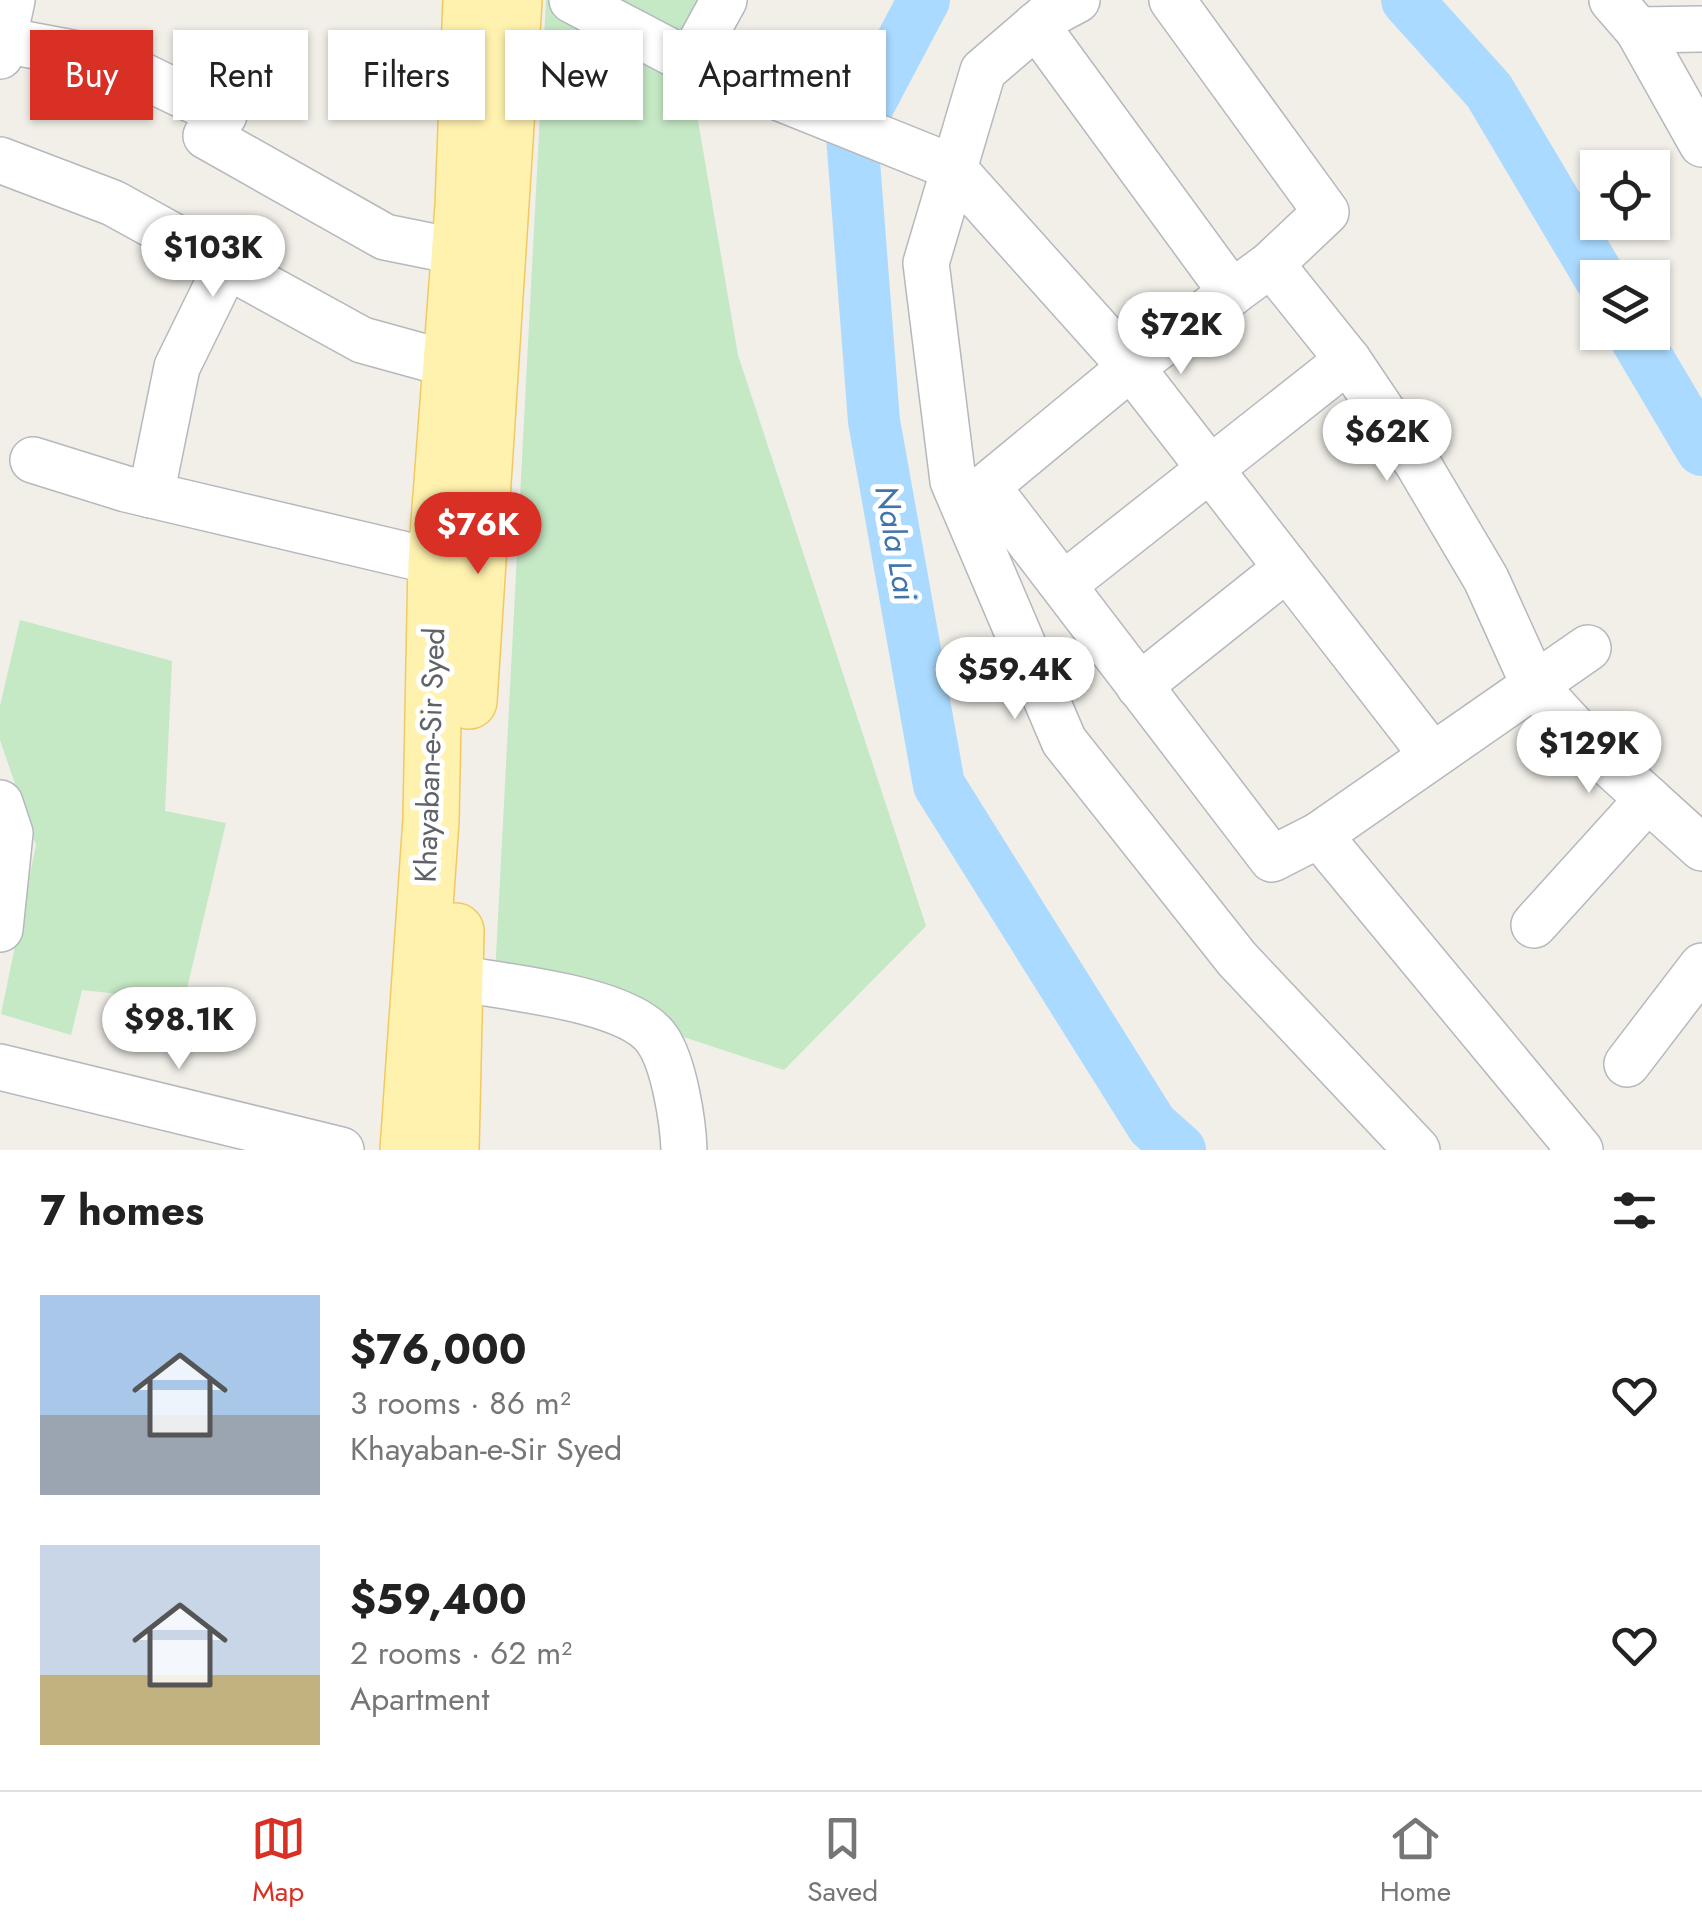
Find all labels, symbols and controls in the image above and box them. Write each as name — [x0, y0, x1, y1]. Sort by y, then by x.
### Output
chip: Buy — [30, 30, 153, 120]
chip: Rent — [173, 30, 308, 120]
chip: Filters — [328, 30, 485, 120]
chip: New — [505, 30, 643, 120]
chip: Apartment — [663, 30, 886, 120]
map controls — [1580, 150, 1670, 350]
button: locate — [1580, 150, 1670, 240]
pin: $103K — [143, 215, 283, 300]
text: $103K — [163, 224, 263, 270]
button: layers — [1580, 260, 1670, 350]
pin: $72K — [1122, 292, 1240, 377]
text: $72K — [1140, 301, 1222, 347]
pin: $62K — [1328, 399, 1446, 484]
text: $62K — [1345, 408, 1429, 454]
water label: Nala Lai — [863, 482, 929, 605]
pin: $76K — [419, 492, 537, 577]
text: $76K — [437, 501, 519, 547]
street label: Khayaban-e-Sir Syed — [404, 627, 455, 883]
pin: $59.4K — [934, 637, 1096, 722]
text: $59.4K — [958, 646, 1072, 692]
pin: $129K — [1519, 711, 1659, 796]
text: $129K — [1539, 720, 1639, 766]
pin: $98.1K — [98, 987, 260, 1072]
text: $98.1K — [124, 996, 234, 1042]
text: 7 homes — [40, 1180, 204, 1241]
icon: filters — [1607, 1183, 1662, 1238]
text: $76,000 — [350, 1319, 527, 1380]
icon: home — [120, 1335, 240, 1455]
icon: heart — [1607, 1368, 1662, 1423]
text: 3 rooms · 86 m² — [350, 1380, 571, 1426]
text: Khayaban-e-Sir Syed — [350, 1426, 622, 1472]
text: $59,400 — [350, 1569, 527, 1630]
icon: home — [120, 1585, 240, 1705]
icon: heart — [1607, 1618, 1662, 1673]
text: 2 rooms · 62 m² — [350, 1630, 572, 1676]
text: Apartment — [350, 1676, 489, 1722]
tab: Map — [251, 1811, 306, 1912]
tab: Saved — [807, 1811, 878, 1912]
tab: Home — [1380, 1811, 1451, 1912]

